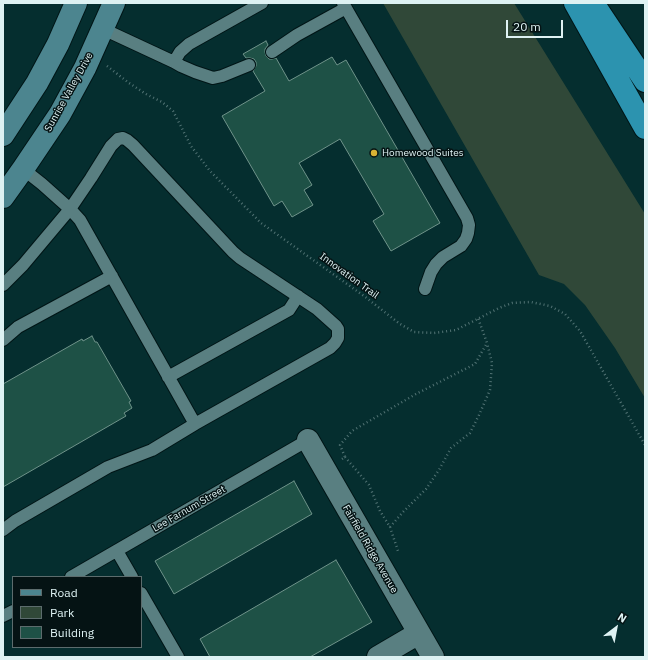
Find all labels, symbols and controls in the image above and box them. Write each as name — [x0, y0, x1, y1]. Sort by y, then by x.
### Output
scale bar — [508, 12, 565, 38]
text: 20 m — [513, 19, 541, 34]
street label: Sunrise Valley Drive — [42, 50, 96, 134]
place label: Homewood Suites — [382, 147, 464, 159]
marker: Homewood Suites — [369, 148, 379, 158]
street label: Innovation Trail — [317, 251, 381, 301]
street label: Lee Farnum Street — [150, 483, 228, 535]
street label: Fairfield Ridge Avenue — [340, 503, 400, 595]
legend — [12, 576, 142, 648]
text: Road — [50, 585, 78, 600]
text: Park — [50, 605, 74, 620]
north arrow — [596, 608, 636, 648]
text: N — [615, 610, 629, 626]
text: Building — [50, 625, 94, 640]

